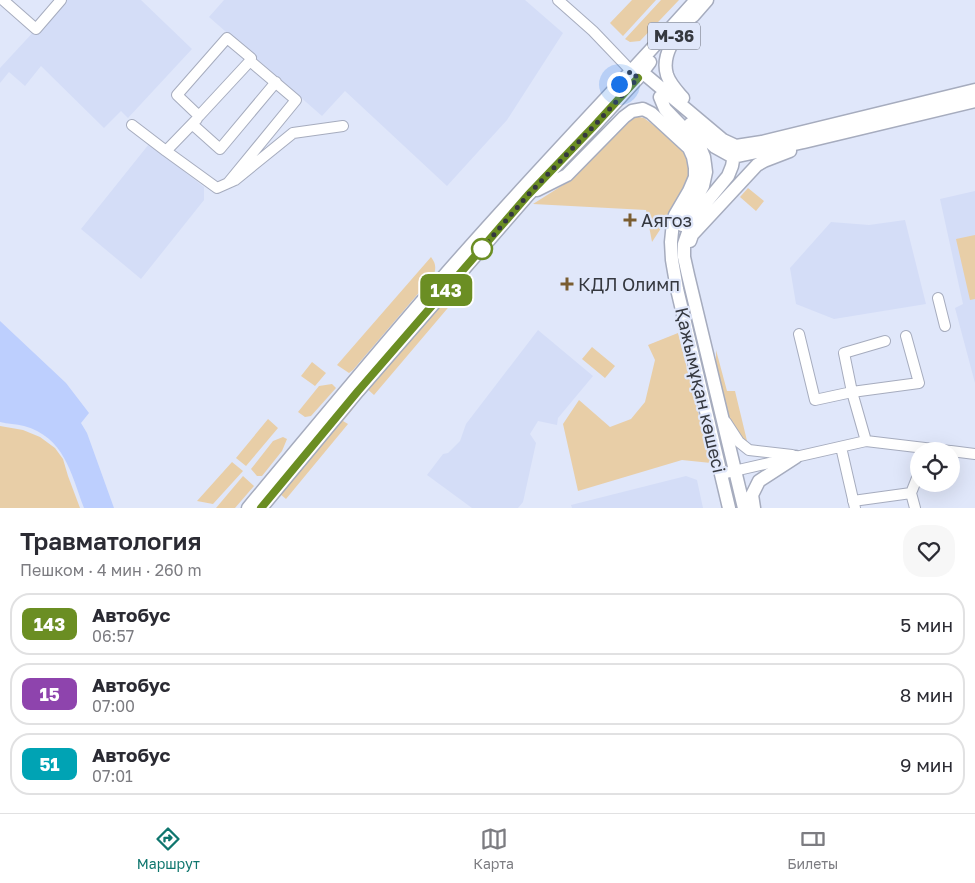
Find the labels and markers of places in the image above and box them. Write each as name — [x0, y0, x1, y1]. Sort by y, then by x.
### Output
place label: Аягоз — [641, 209, 692, 231]
marker: Аягоз — [623, 213, 637, 227]
unlabelled marker — [471, 238, 493, 260]
place label: КДЛ Олимп — [578, 273, 680, 295]
marker: КДЛ Олимп — [560, 277, 574, 291]

